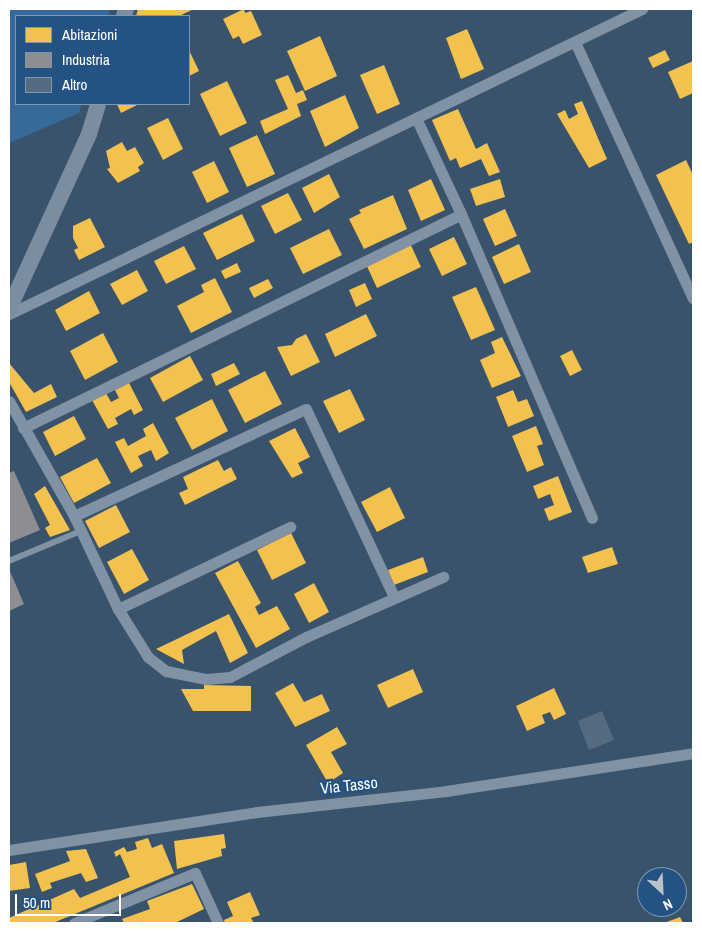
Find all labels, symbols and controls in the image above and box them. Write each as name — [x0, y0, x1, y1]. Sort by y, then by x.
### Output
legend — [15, 15, 190, 105]
text: Abitazioni — [62, 24, 117, 45]
text: Industria — [62, 49, 110, 70]
text: Altro — [62, 74, 87, 95]
street label: Via Tasso — [319, 772, 379, 798]
north arrow — [637, 867, 687, 917]
scale bar — [18, 884, 124, 916]
text: 50 m — [23, 892, 50, 913]
text: N — [660, 895, 675, 915]

